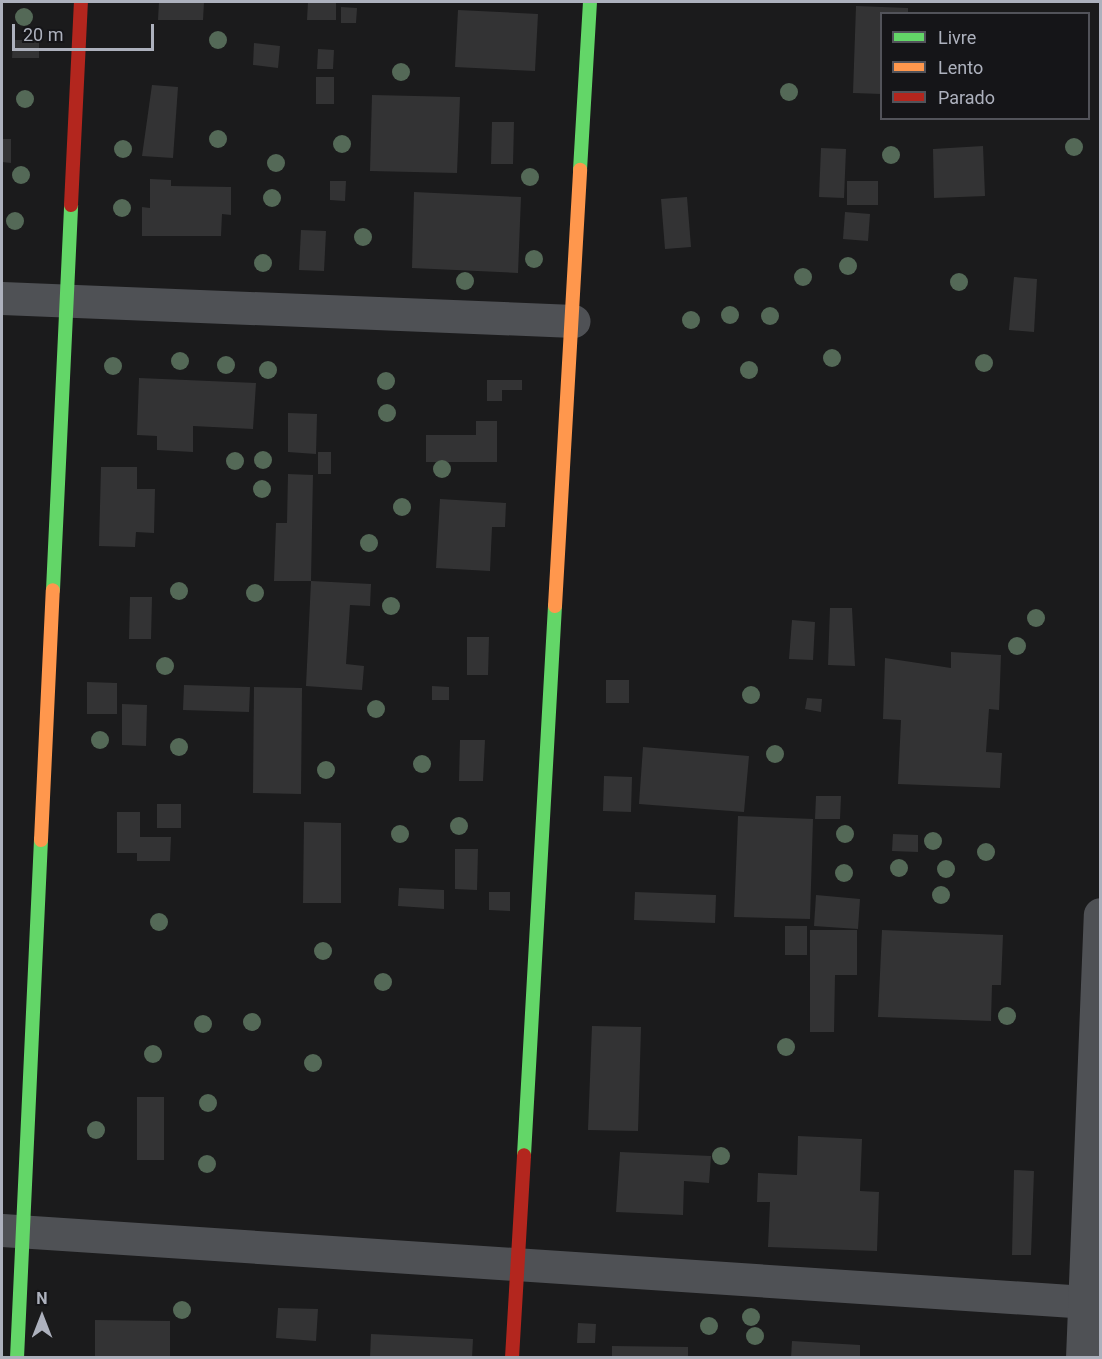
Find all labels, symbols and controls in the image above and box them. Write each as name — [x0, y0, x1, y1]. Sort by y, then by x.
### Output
scale bar — [15, 12, 158, 50]
legend — [880, 12, 1090, 120]
text: 20 m — [23, 24, 63, 45]
text: Livre — [938, 27, 976, 48]
text: Lento — [938, 57, 983, 78]
text: Parado — [938, 87, 995, 108]
north arrow — [12, 1287, 72, 1347]
text: N — [36, 1289, 48, 1308]

